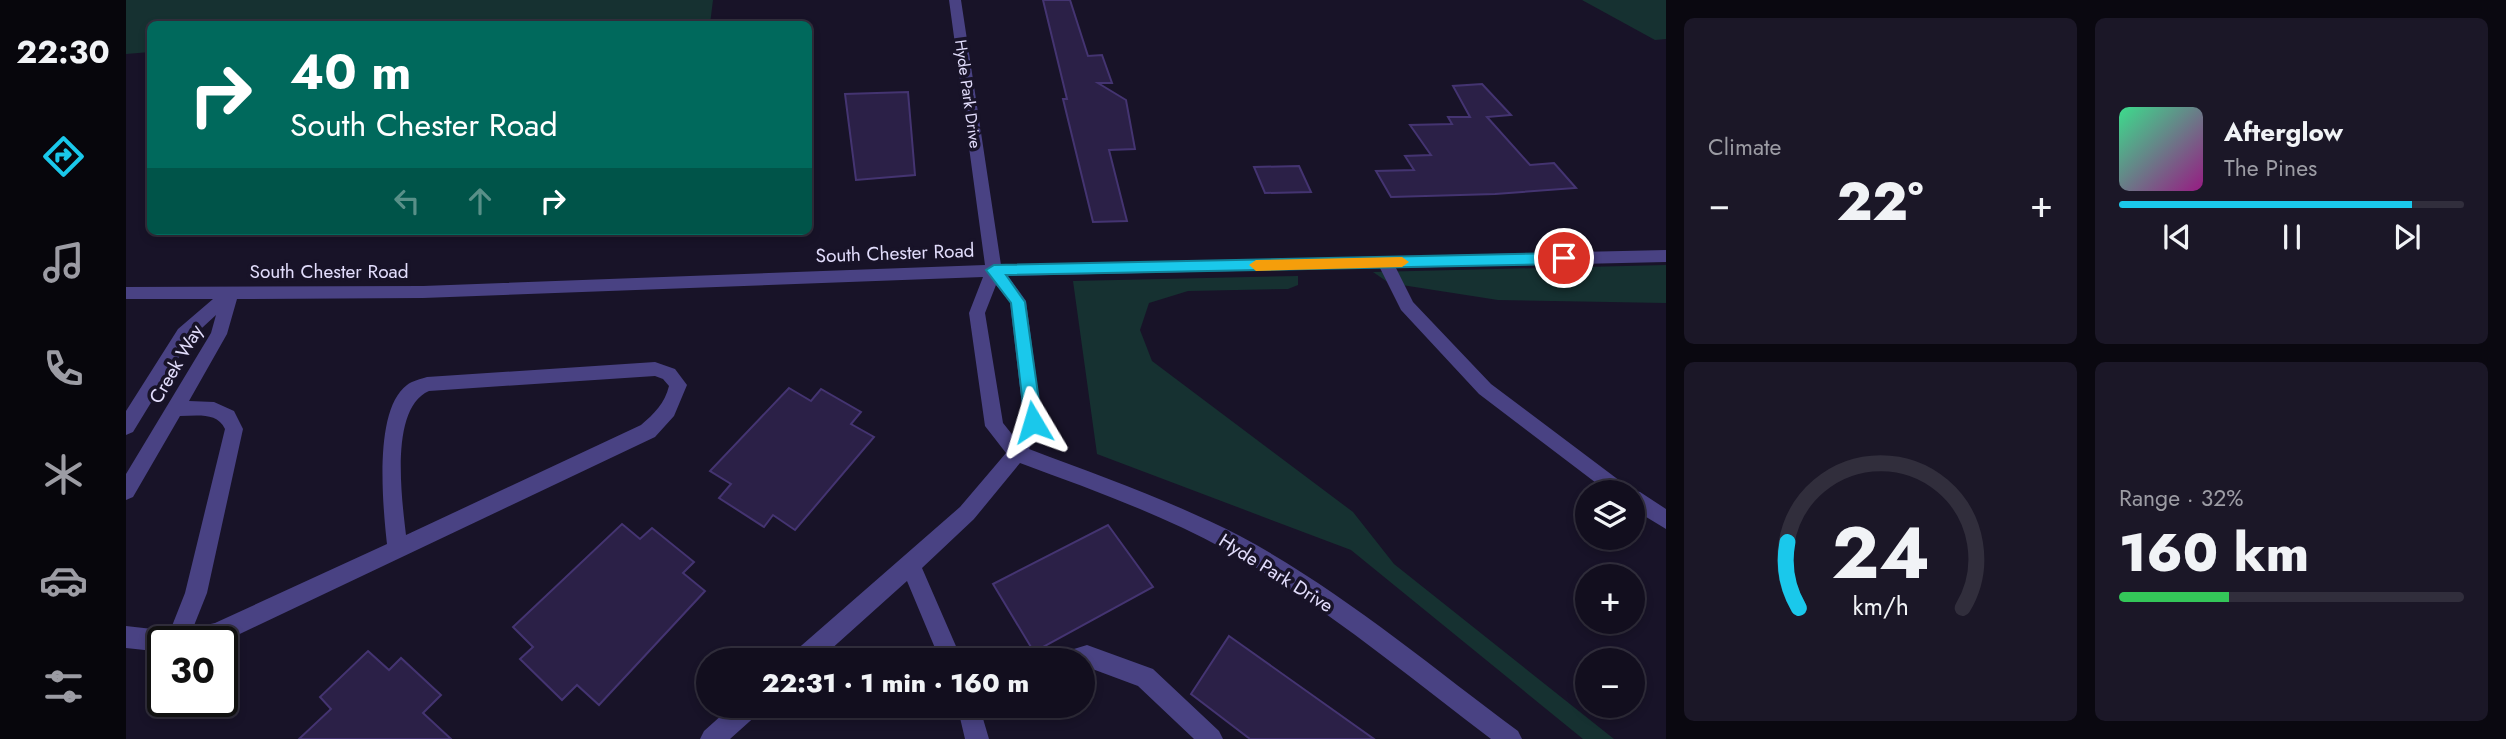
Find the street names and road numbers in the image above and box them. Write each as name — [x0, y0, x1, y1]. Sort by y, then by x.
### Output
street label: Hyde Park Drive — [949, 38, 987, 150]
street label: South Chester Road — [815, 237, 975, 269]
street label: South Chester Road — [250, 258, 408, 285]
street label: Creek Way — [143, 319, 210, 409]
street label: Hyde Park Drive — [1214, 527, 1338, 619]

